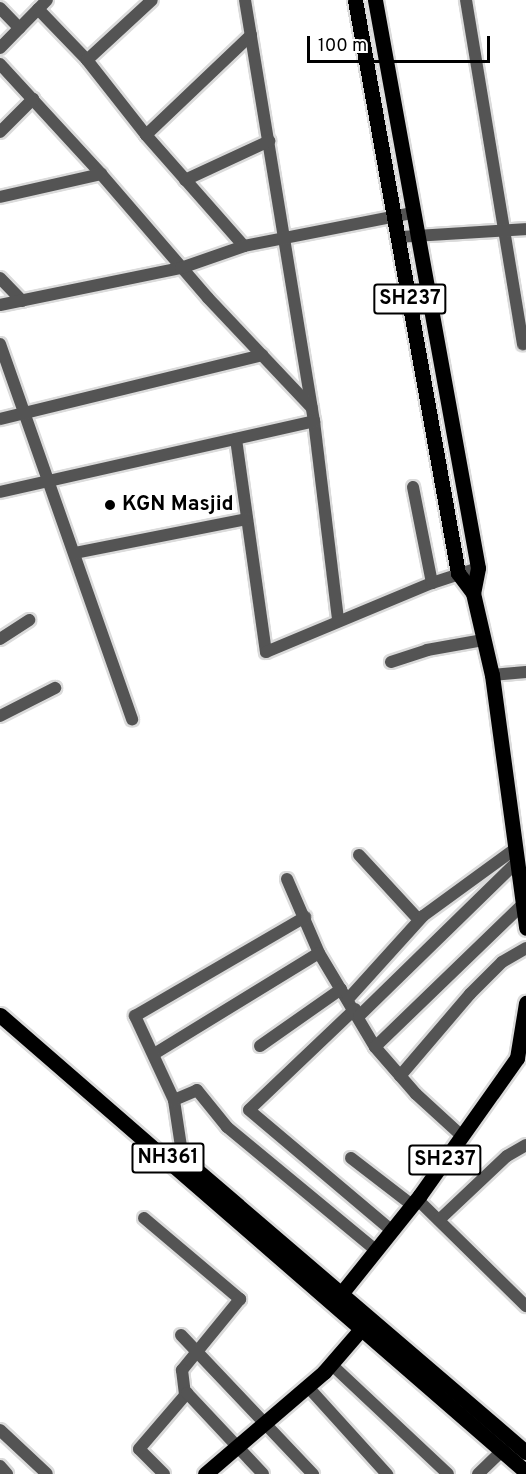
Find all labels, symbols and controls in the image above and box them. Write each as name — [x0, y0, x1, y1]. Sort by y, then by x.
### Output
scale bar — [310, 24, 493, 62]
text: 100 m — [318, 35, 367, 58]
road number: SH237 — [372, 282, 448, 316]
place label: KGN Masjid — [122, 492, 234, 518]
marker: KGN Masjid — [103, 498, 117, 512]
road number: NH361 — [130, 1141, 206, 1175]
road number: SH237 — [408, 1143, 482, 1177]

